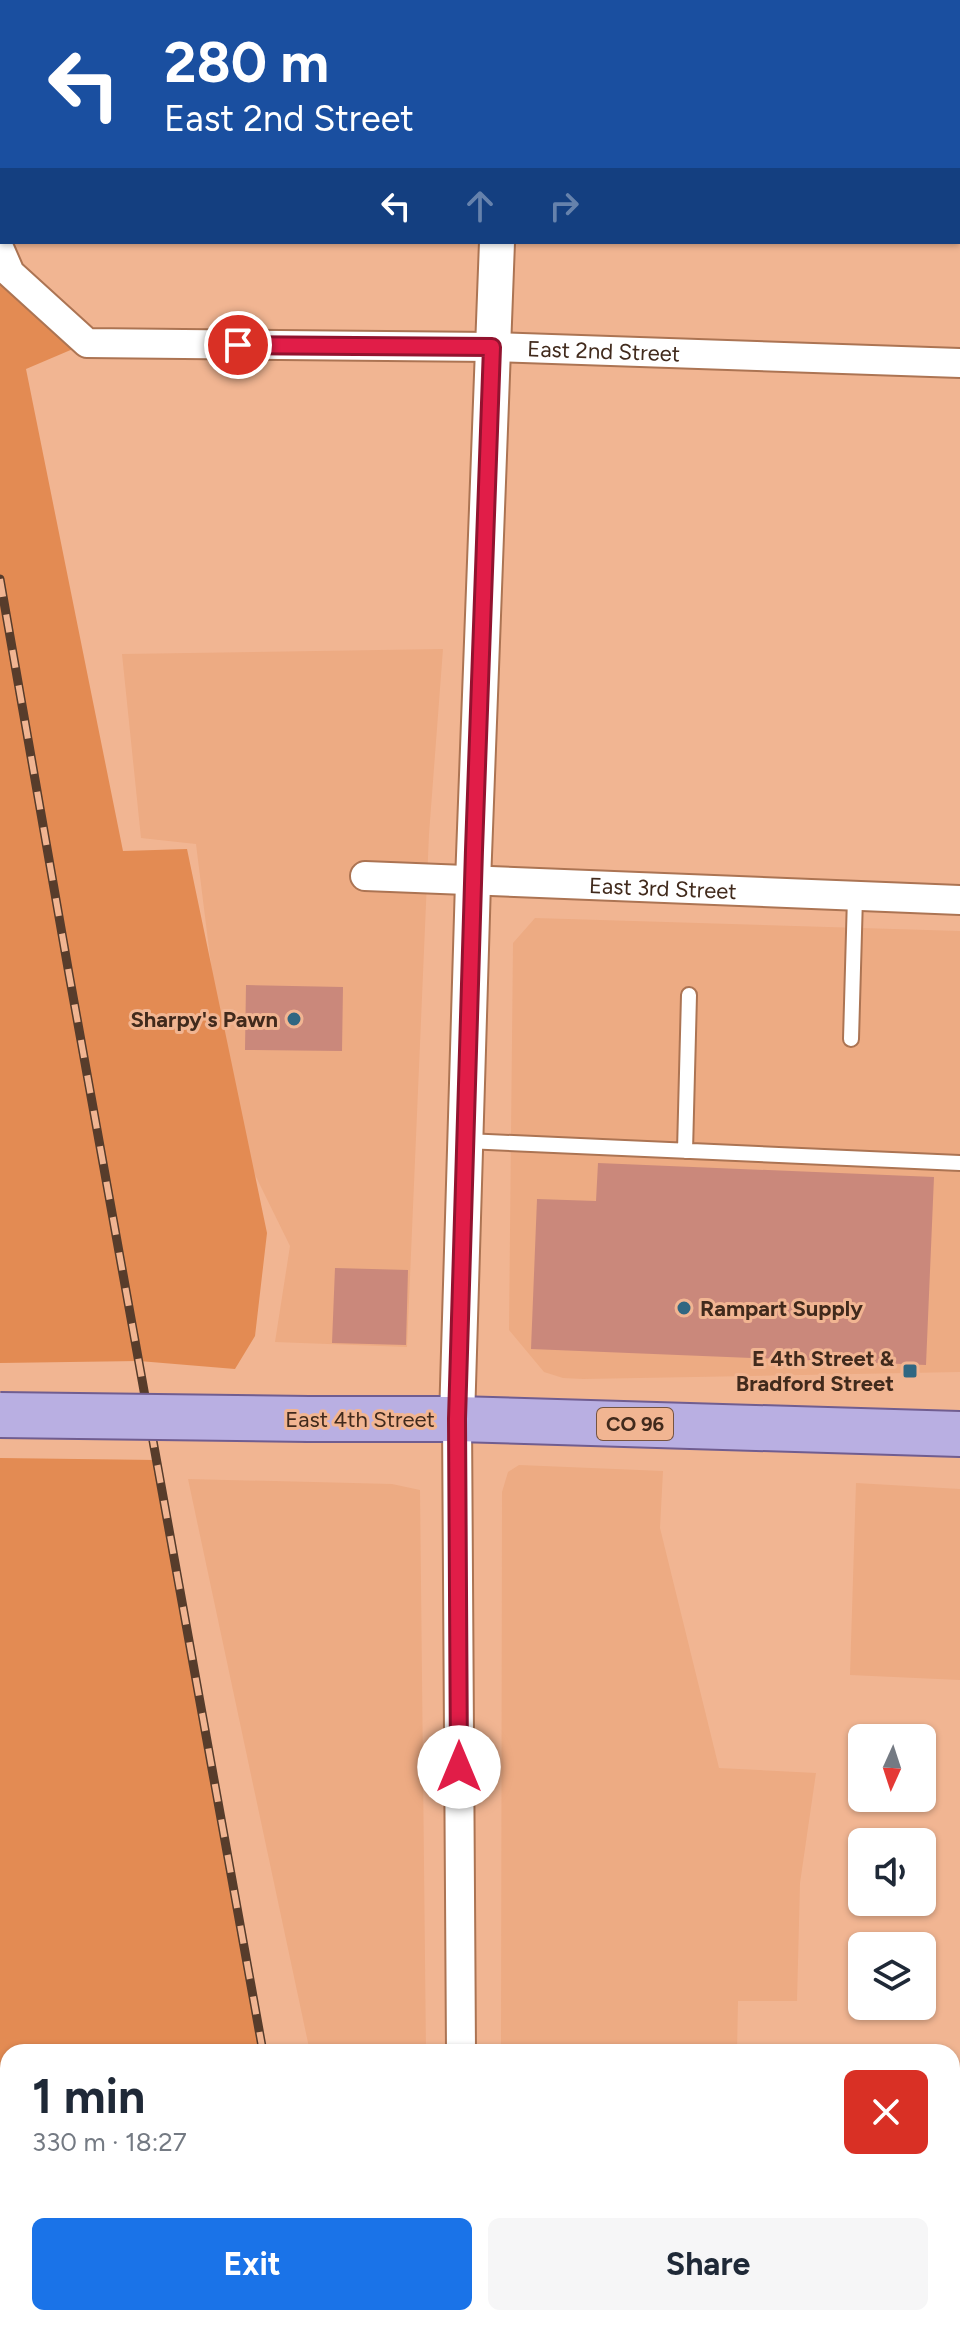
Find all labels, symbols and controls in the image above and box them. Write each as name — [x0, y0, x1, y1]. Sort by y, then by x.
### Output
text: 280 m — [164, 29, 329, 96]
icon: left — [32, 32, 136, 136]
text: East 2nd Street — [164, 97, 414, 140]
icon: left — [374, 184, 418, 228]
icon: ahead — [458, 184, 502, 228]
icon: right — [542, 184, 586, 228]
pin — [204, 311, 272, 379]
icon: arrive — [216, 323, 260, 367]
street label: East 2nd Street — [527, 335, 681, 367]
street label: East 3rd Street — [588, 872, 737, 904]
place label: Sharpy's Pawn — [130, 1006, 278, 1033]
marker: Sharpy's Pawn — [285, 1010, 303, 1028]
place label: Rampart Supply — [700, 1295, 863, 1322]
marker: Rampart Supply — [675, 1299, 693, 1317]
place label: E 4th Street & Bradford Street — [736, 1345, 895, 1397]
marker: E 4th Street & Bradford Street — [901, 1362, 919, 1380]
street label: East 4th Street — [285, 1406, 435, 1433]
road number: CO 96 — [597, 1408, 673, 1440]
north arrow — [848, 1724, 936, 1812]
map controls — [848, 1724, 936, 2020]
position arrow — [417, 1725, 501, 1809]
button: sound — [848, 1828, 936, 1916]
button: layers — [848, 1932, 936, 2020]
text: 1 min — [32, 2067, 145, 2125]
button: close — [844, 2070, 928, 2154]
text: 330 m · 18:27 — [32, 2126, 187, 2158]
button: Exit — [32, 2218, 472, 2310]
button: Share — [488, 2218, 928, 2310]

